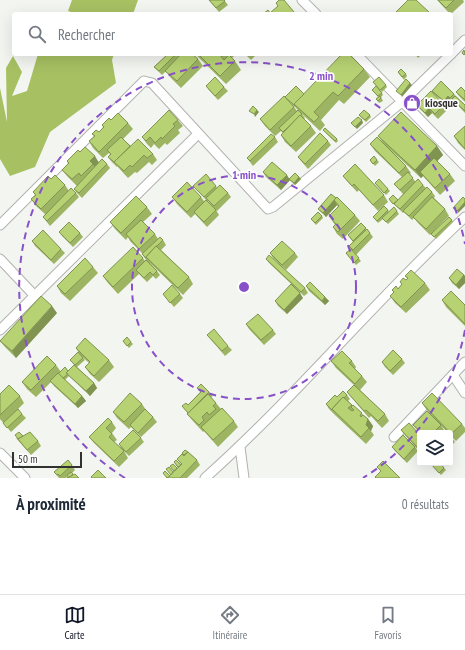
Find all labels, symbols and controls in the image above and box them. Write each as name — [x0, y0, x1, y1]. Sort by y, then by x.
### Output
search box — [12, 12, 453, 56]
icon: search — [26, 23, 48, 45]
text: Rechercher — [58, 25, 115, 44]
text: 2 min — [309, 68, 333, 83]
shop icon: kiosque — [402, 93, 422, 113]
place label: kiosque — [425, 95, 458, 110]
text: 1 min — [232, 167, 256, 182]
centre of rings — [237, 280, 251, 294]
map controls — [417, 430, 453, 466]
button: layers — [417, 430, 453, 466]
scale bar — [12, 450, 82, 469]
text: 50 m — [18, 452, 37, 466]
text: À proximité — [16, 493, 86, 515]
text: 0 résultats — [402, 496, 449, 513]
tab: Carte — [64, 604, 86, 642]
tab: Itinéraire — [213, 604, 247, 642]
tab: Favoris — [374, 604, 401, 642]

